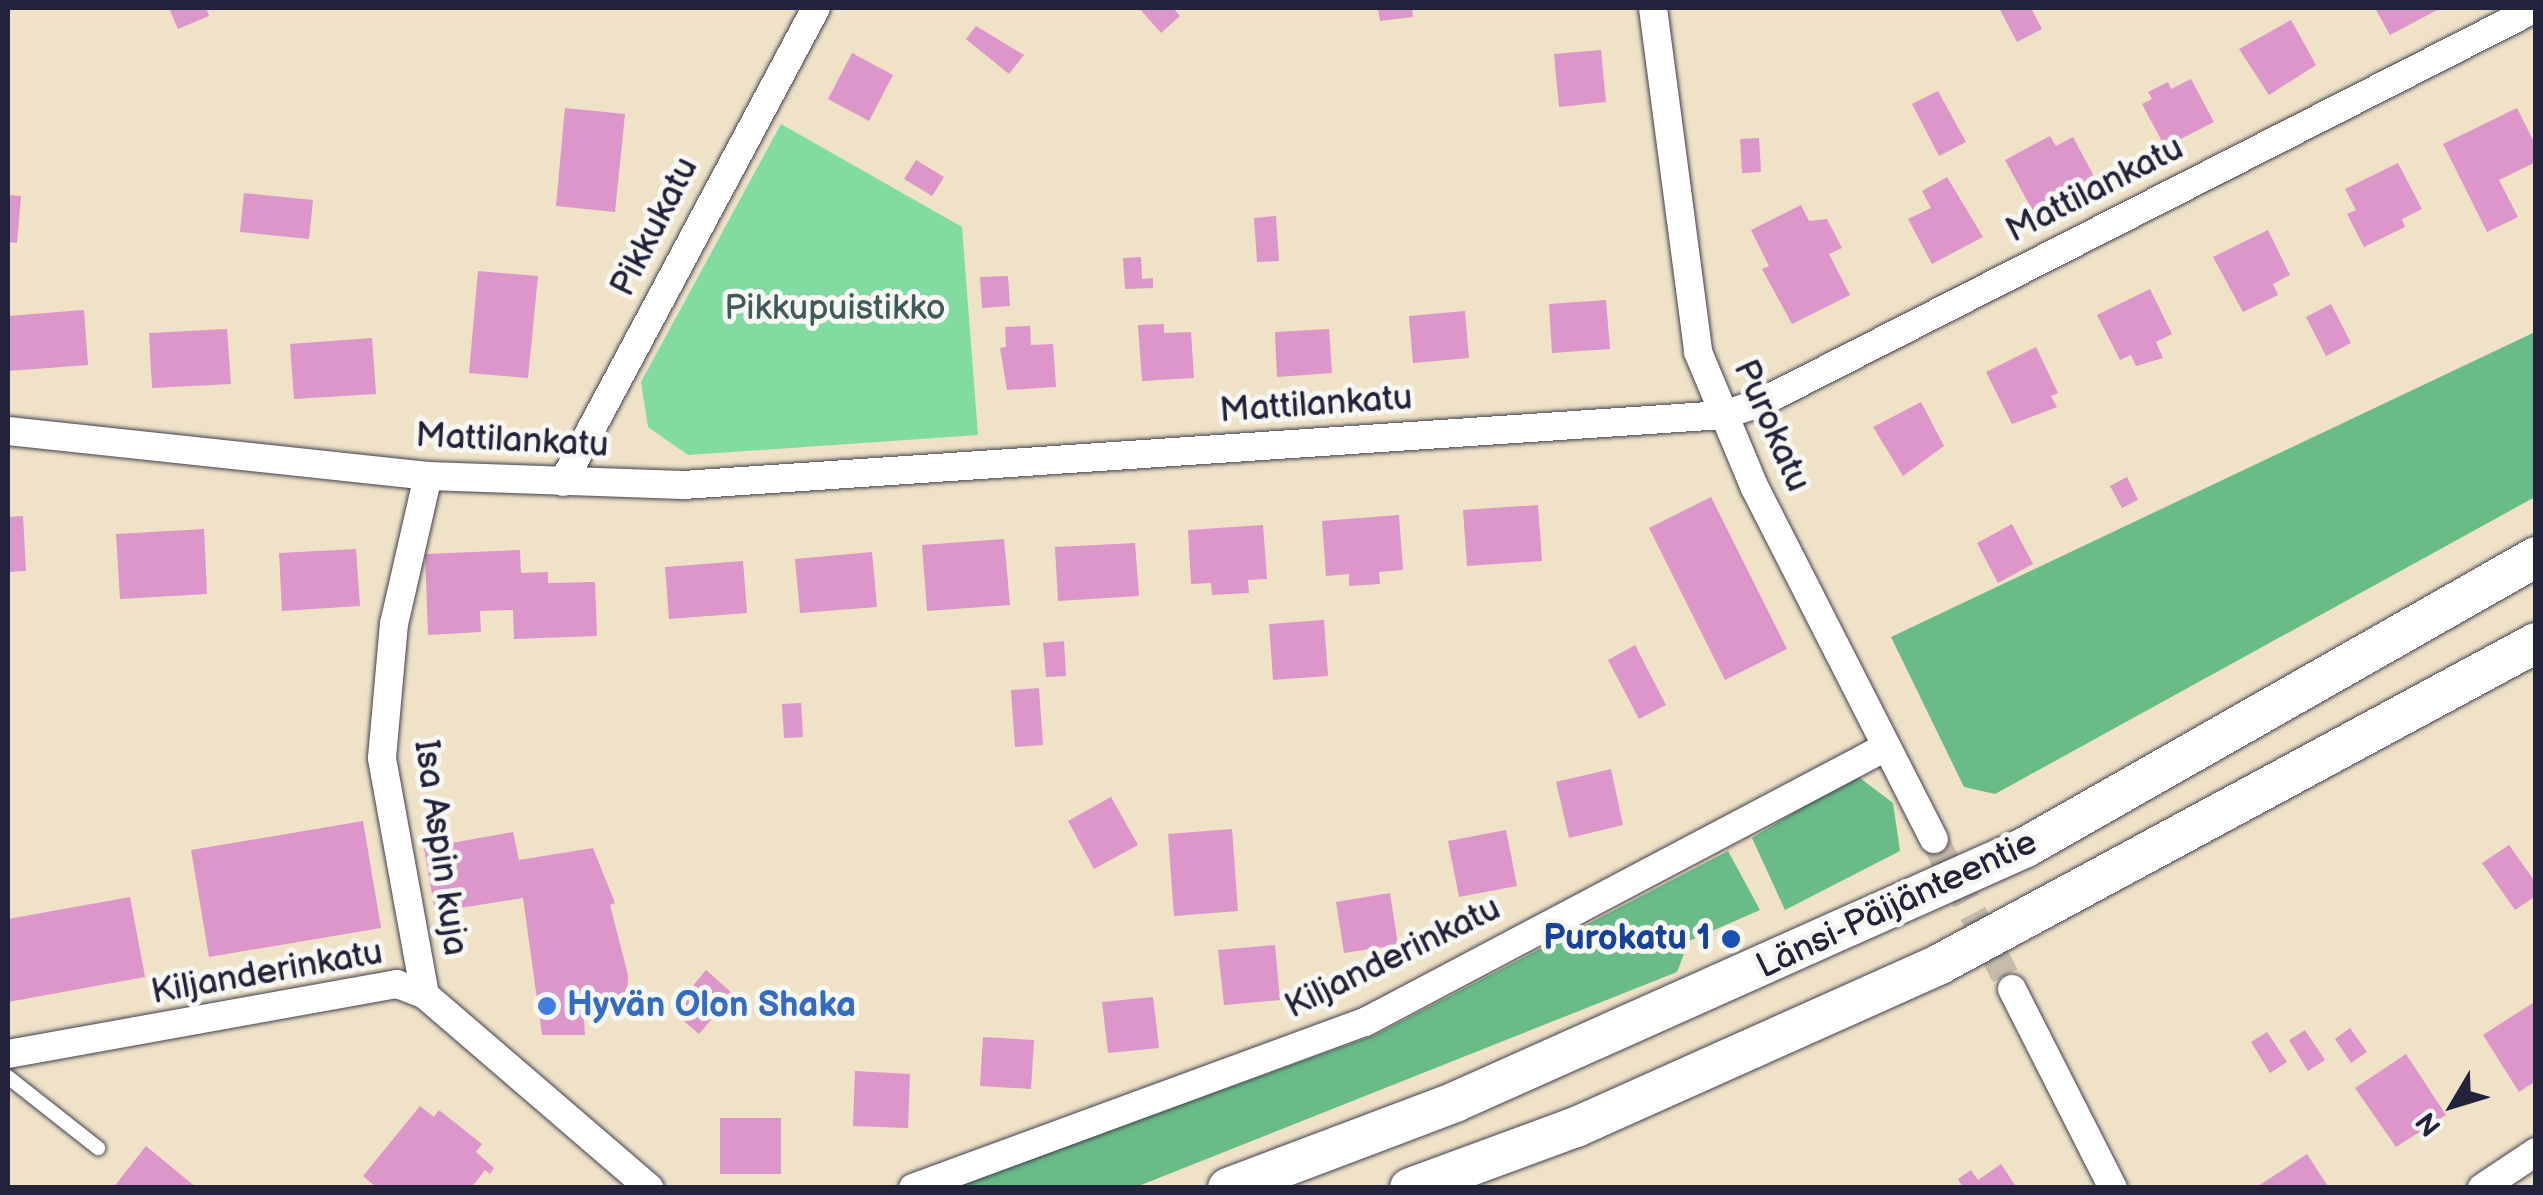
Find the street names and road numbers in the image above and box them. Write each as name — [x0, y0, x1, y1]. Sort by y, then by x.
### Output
street label: Mattilankatu — [1999, 127, 2191, 253]
street label: Pikkukatu — [602, 151, 708, 303]
street label: Purokatu — [1723, 354, 1819, 498]
street label: Mattilankatu — [1218, 377, 1414, 433]
street label: Mattilankatu — [414, 415, 610, 467]
street label: Isa Aspin kuja — [404, 738, 476, 958]
street label: Länsi-Päijänteentie — [1750, 822, 2044, 988]
street label: Kiljanderinkatu — [1279, 888, 1507, 1028]
street label: Kiljanderinkatu — [148, 932, 386, 1014]

